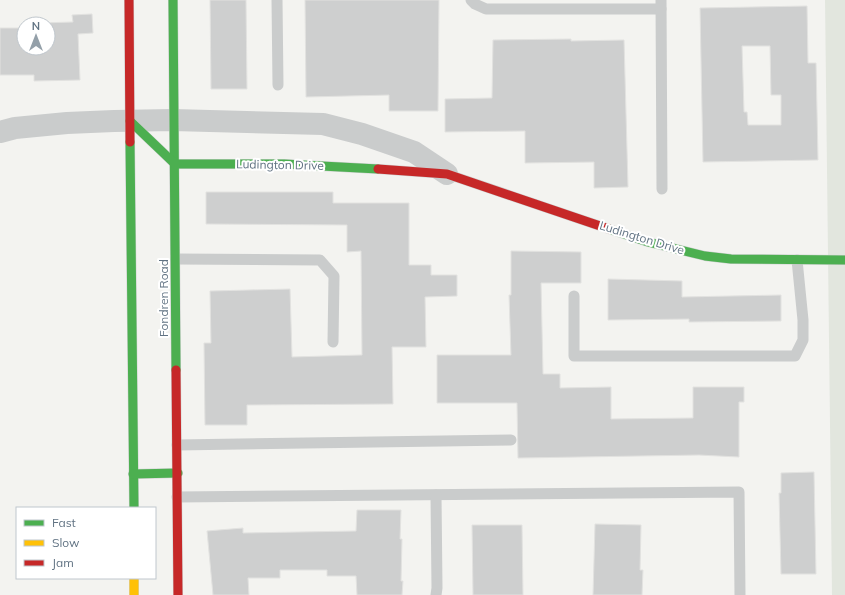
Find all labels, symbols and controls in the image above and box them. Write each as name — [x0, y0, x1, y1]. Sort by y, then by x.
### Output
north arrow — [16, 16, 56, 56]
text: N — [32, 19, 40, 33]
street label: Ludington Drive — [236, 156, 324, 173]
street label: Ludington Drive — [598, 218, 686, 258]
street label: Fondren Road — [156, 259, 171, 337]
legend — [16, 507, 156, 579]
text: Fast — [52, 515, 76, 530]
text: Slow — [52, 535, 80, 550]
text: Jam — [52, 555, 74, 570]

